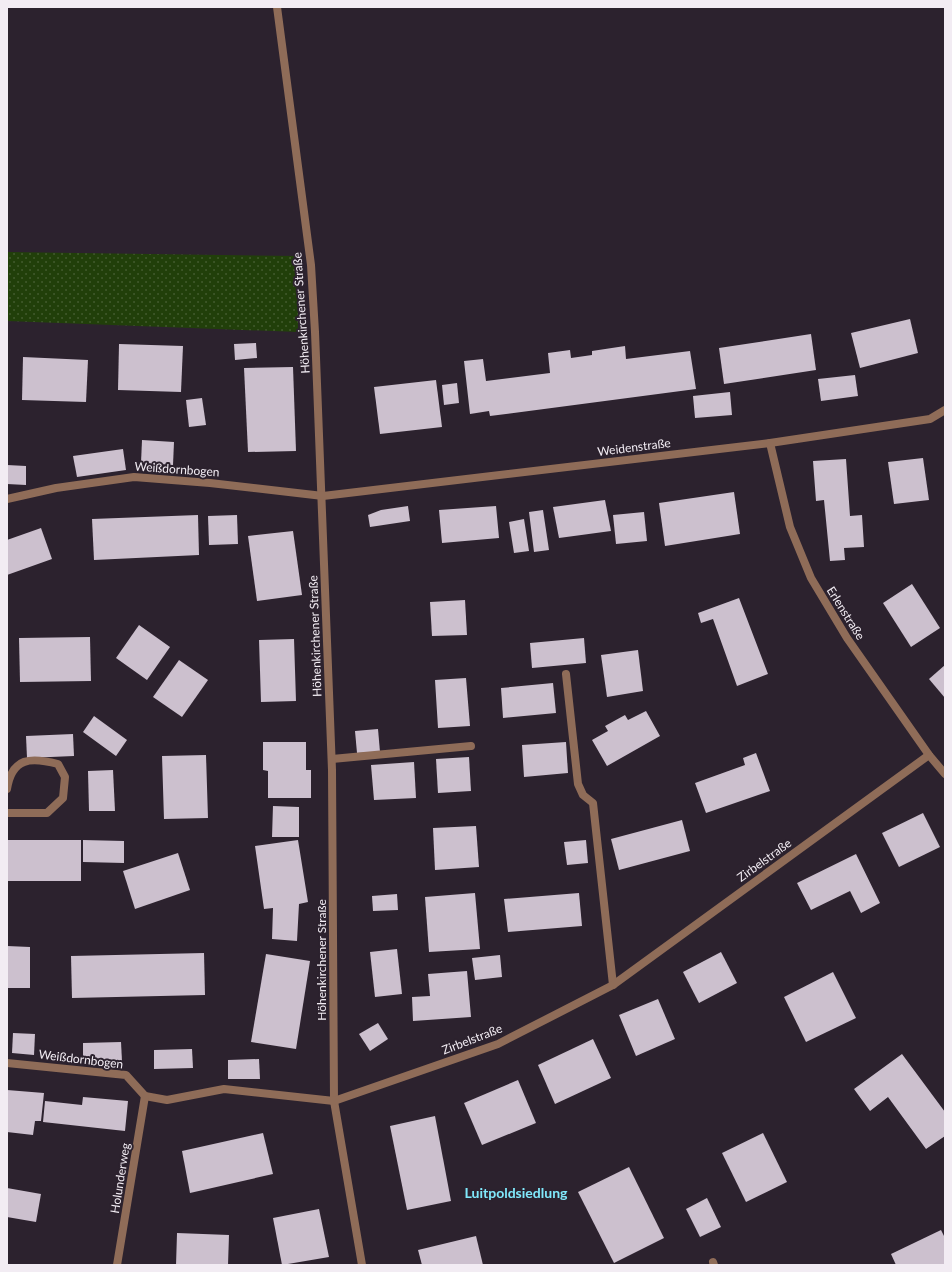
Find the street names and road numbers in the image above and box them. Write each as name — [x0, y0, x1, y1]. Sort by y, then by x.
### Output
street label: Höhenkirchener Straße — [289, 252, 313, 374]
street label: Weidenstraße — [596, 435, 672, 459]
street label: Weißdornbogen — [134, 459, 220, 479]
street label: Höhenkirchener Straße — [305, 575, 325, 697]
street label: Erlenstraße — [824, 584, 868, 642]
street label: Zirbelstraße — [734, 835, 794, 885]
street label: Höhenkirchener Straße — [314, 899, 329, 1021]
street label: Zirbelstraße — [440, 1021, 504, 1057]
street label: Weißdornbogen — [38, 1046, 124, 1072]
street label: Holunderweg — [107, 1142, 133, 1214]

